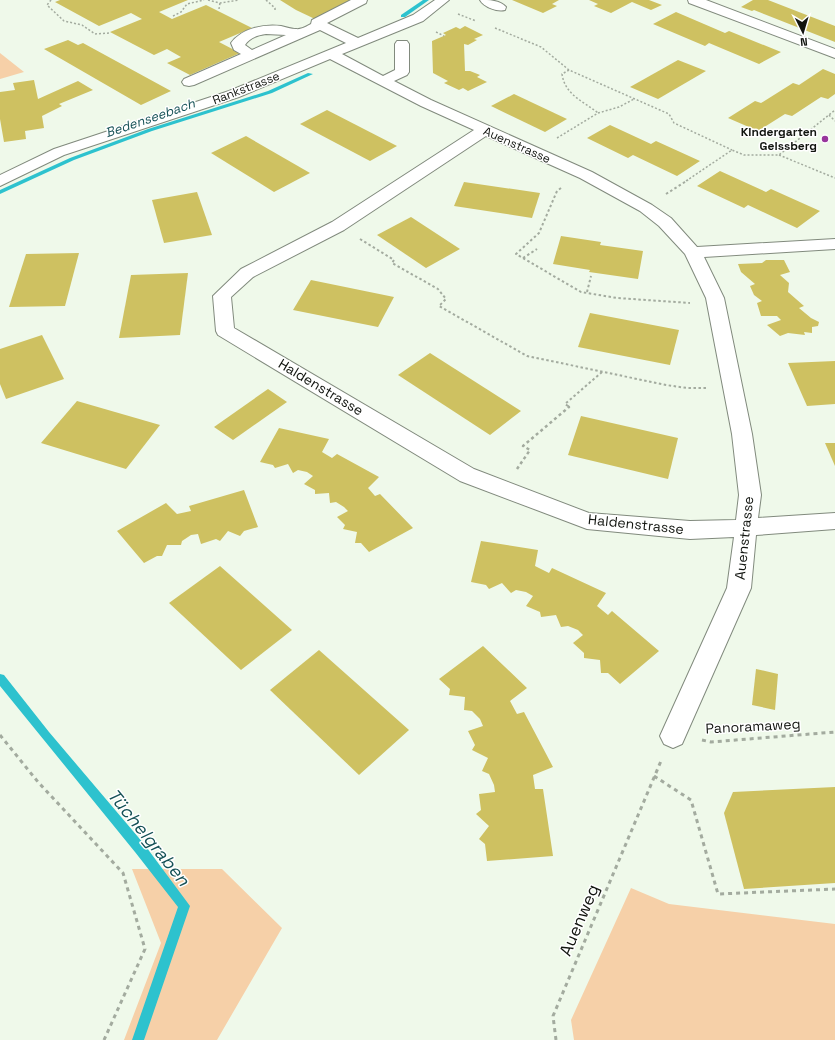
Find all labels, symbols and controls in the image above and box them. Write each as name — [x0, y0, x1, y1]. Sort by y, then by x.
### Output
north arrow — [783, 12, 823, 52]
text: N — [800, 35, 808, 49]
street label: Rankstrasse — [210, 68, 282, 108]
water label: Bedenseebach — [103, 94, 198, 141]
street label: Auenstrasse — [481, 123, 553, 167]
place label: Kindergarten Geissberg — [741, 124, 817, 154]
marker: Kindergarten Geissberg — [820, 134, 830, 144]
street label: Haldenstrasse — [275, 354, 367, 420]
street label: Auenstrasse — [731, 495, 757, 581]
street label: Haldenstrasse — [587, 510, 685, 538]
street label: Panoramaweg — [705, 715, 801, 737]
water label: Tüchelgraben — [103, 784, 196, 891]
street label: Auenweg — [554, 881, 604, 959]

